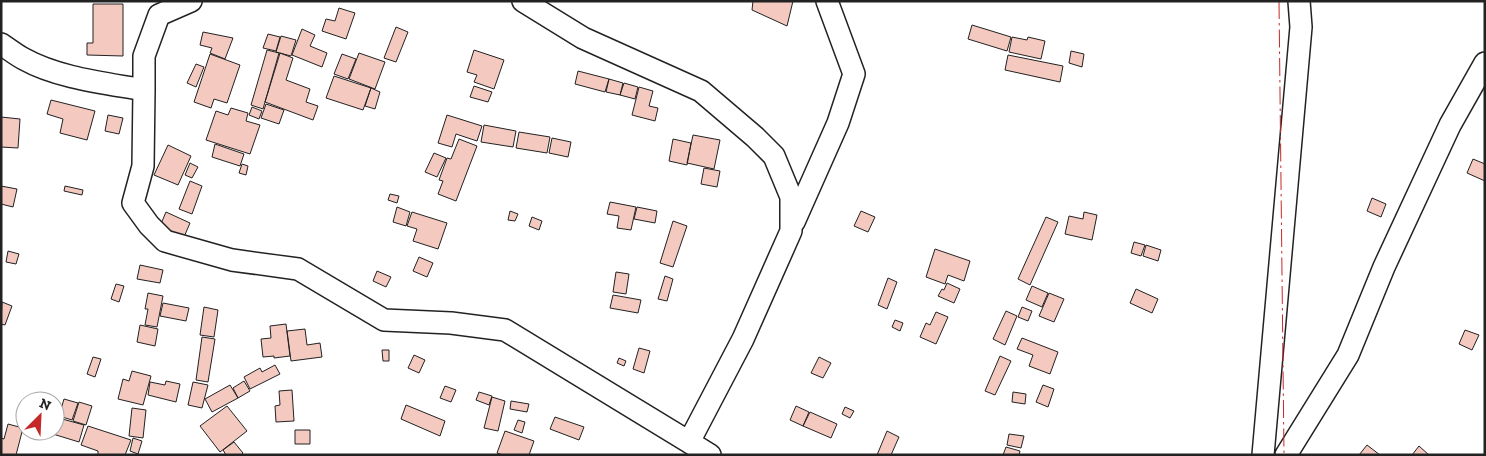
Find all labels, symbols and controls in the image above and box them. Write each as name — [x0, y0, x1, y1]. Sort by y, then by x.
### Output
north arrow — [15, 391, 65, 441]
text: N — [37, 395, 54, 415]

